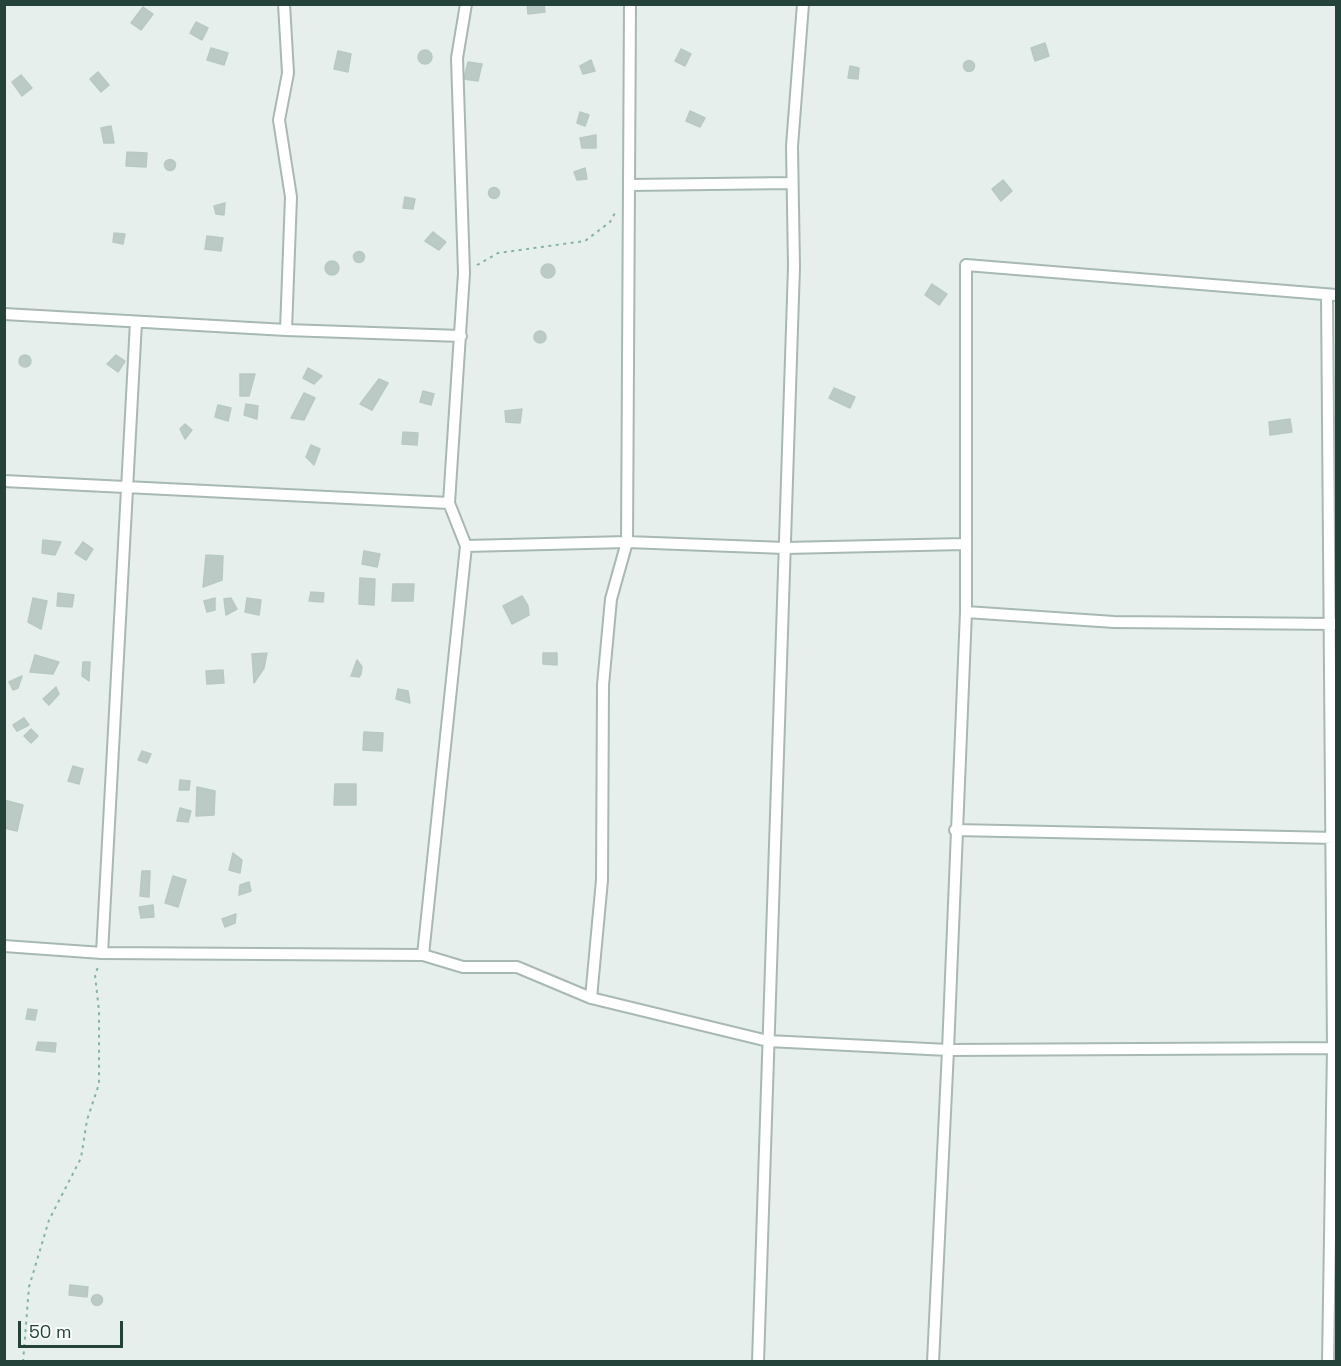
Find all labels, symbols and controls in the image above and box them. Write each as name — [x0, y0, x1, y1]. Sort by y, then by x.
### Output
scale bar — [21, 1309, 126, 1347]
text: 50 m — [29, 1320, 71, 1343]

